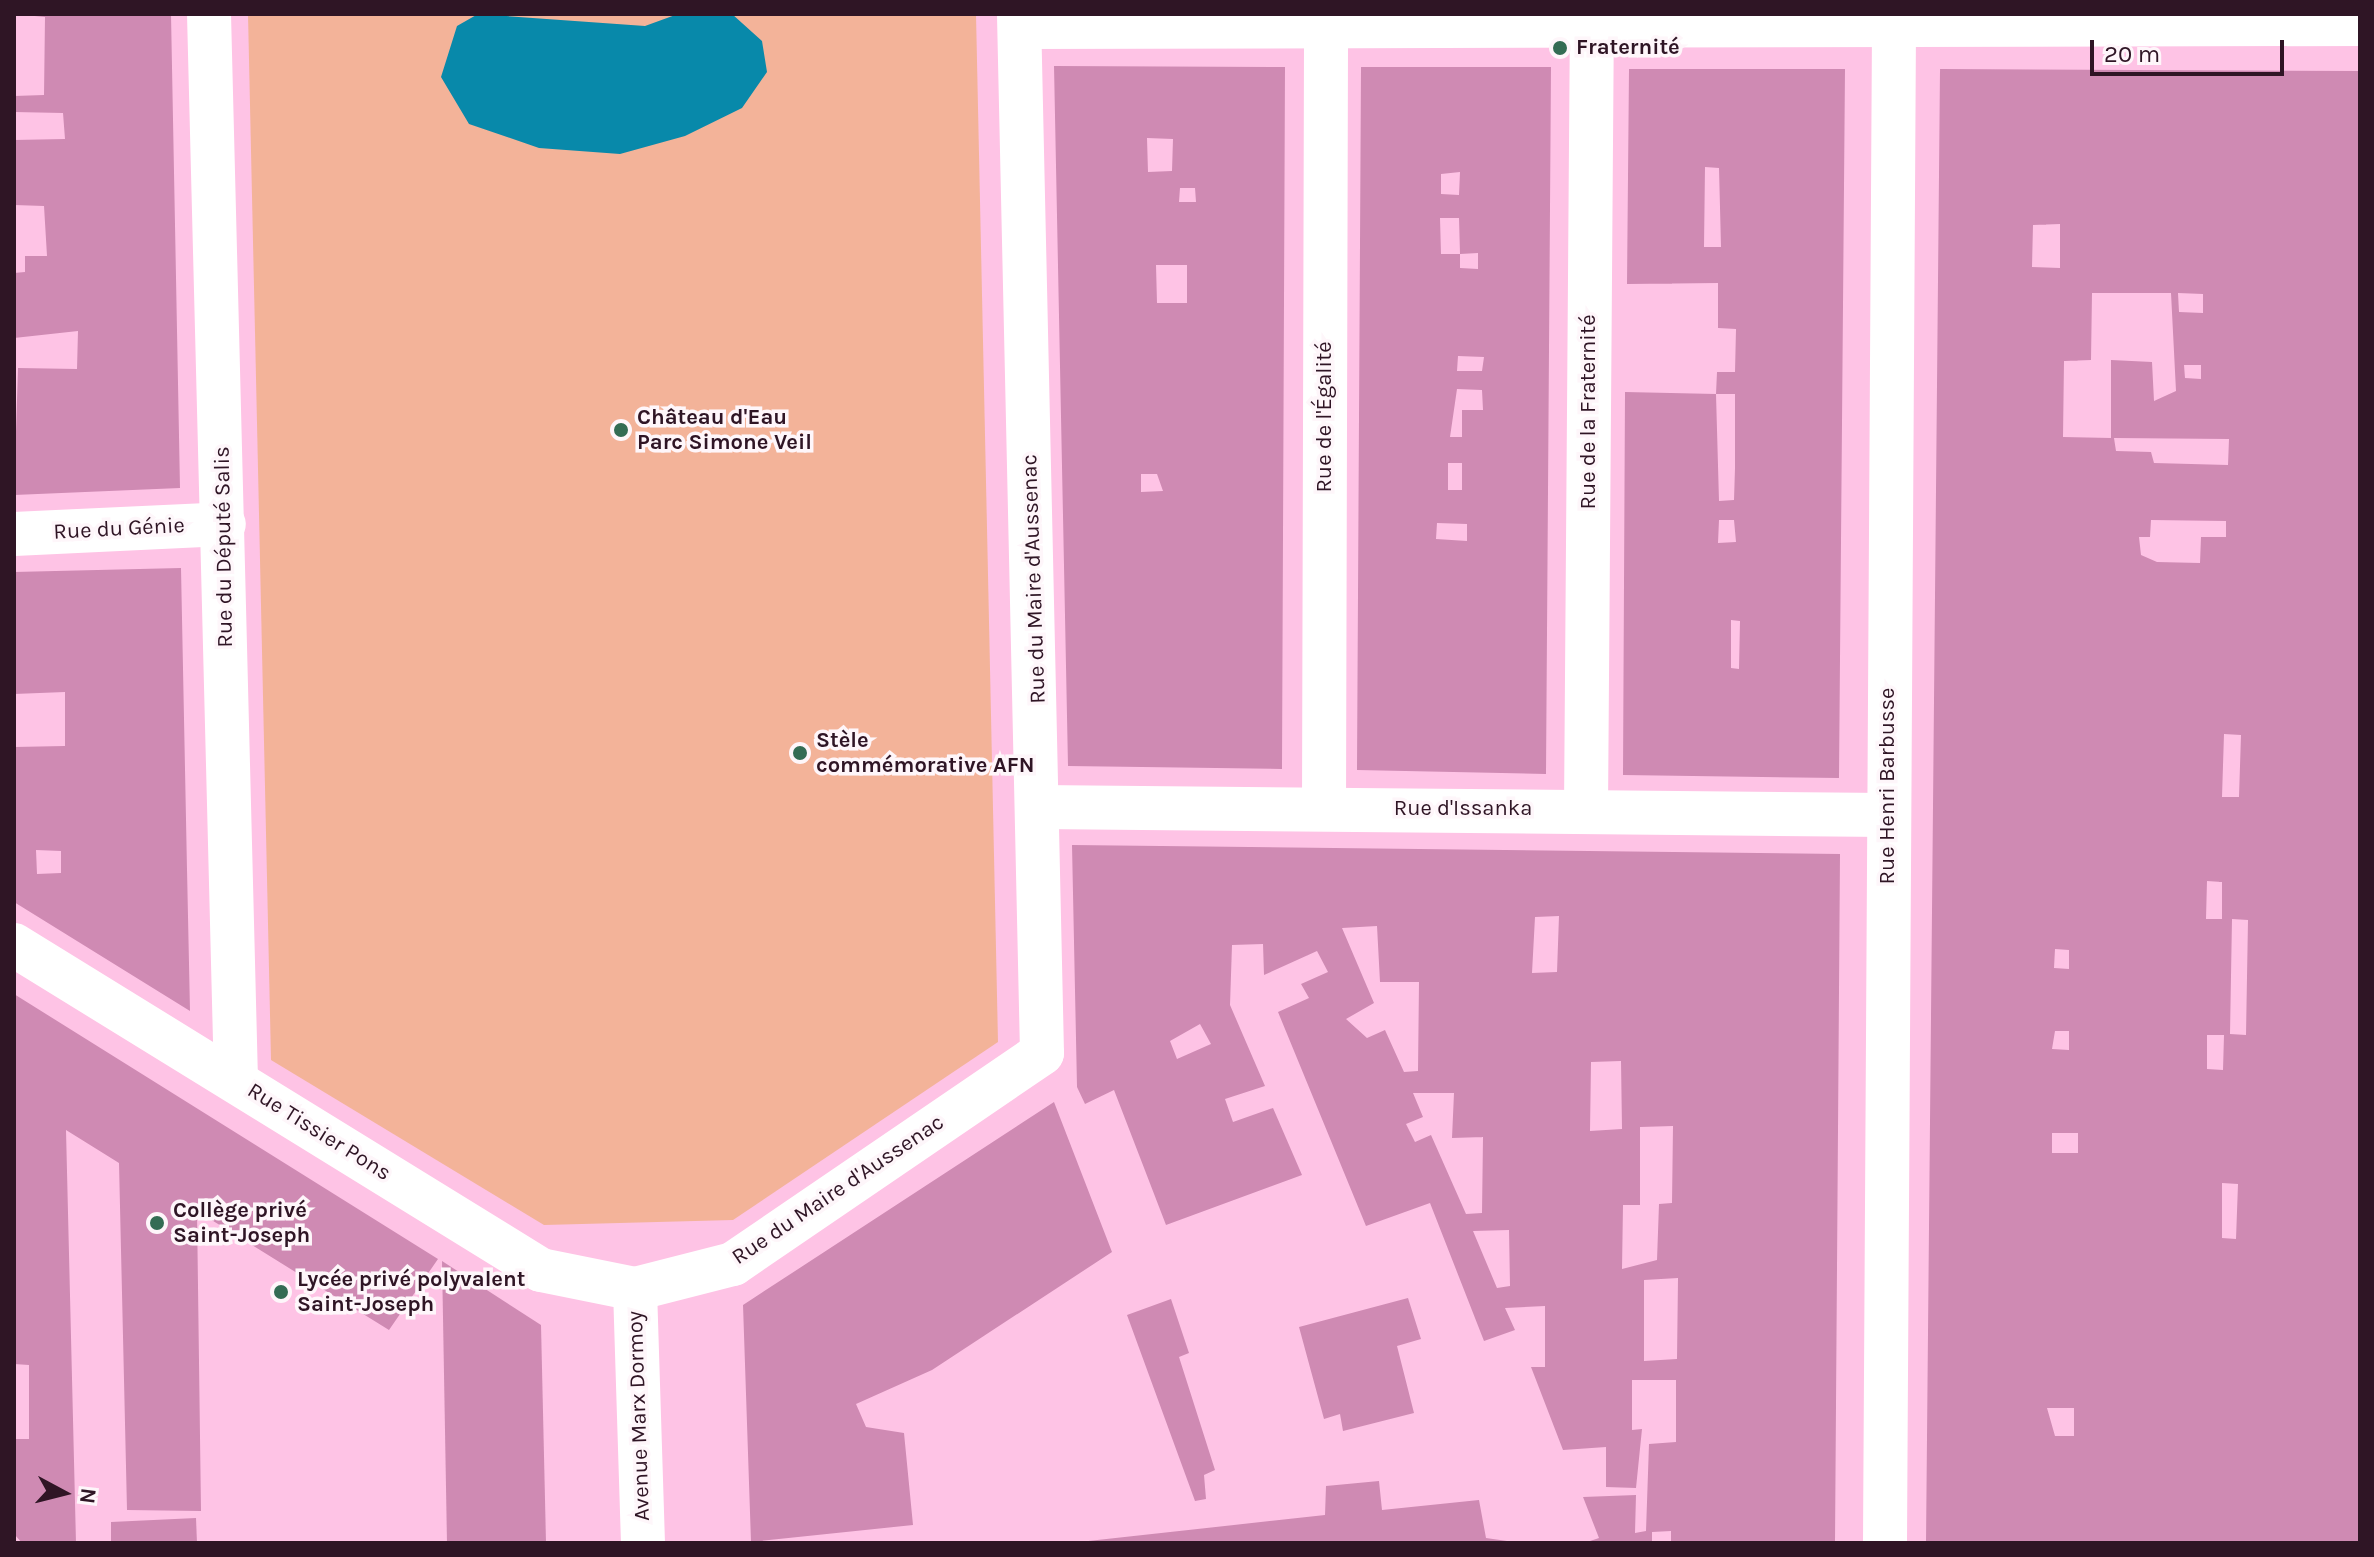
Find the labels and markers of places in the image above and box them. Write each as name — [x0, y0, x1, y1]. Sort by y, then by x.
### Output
place label: Fraternité — [1576, 35, 1680, 61]
marker: Fraternité — [1551, 39, 1569, 57]
place label: Château d'Eau Parc Simone Veil — [637, 404, 812, 456]
marker: Château d'Eau Parc Simone Veil — [612, 421, 630, 439]
place label: Stèle commémorative AFN — [816, 727, 1034, 778]
marker: Stèle commémorative AFN — [791, 744, 809, 762]
place label: Collège privé Saint-Joseph — [173, 1197, 310, 1248]
marker: Collège privé Saint-Joseph — [148, 1214, 166, 1232]
place label: Lycée privé polyvalent Saint-Joseph — [297, 1266, 525, 1318]
marker: Lycée privé polyvalent Saint-Joseph — [272, 1283, 290, 1301]

